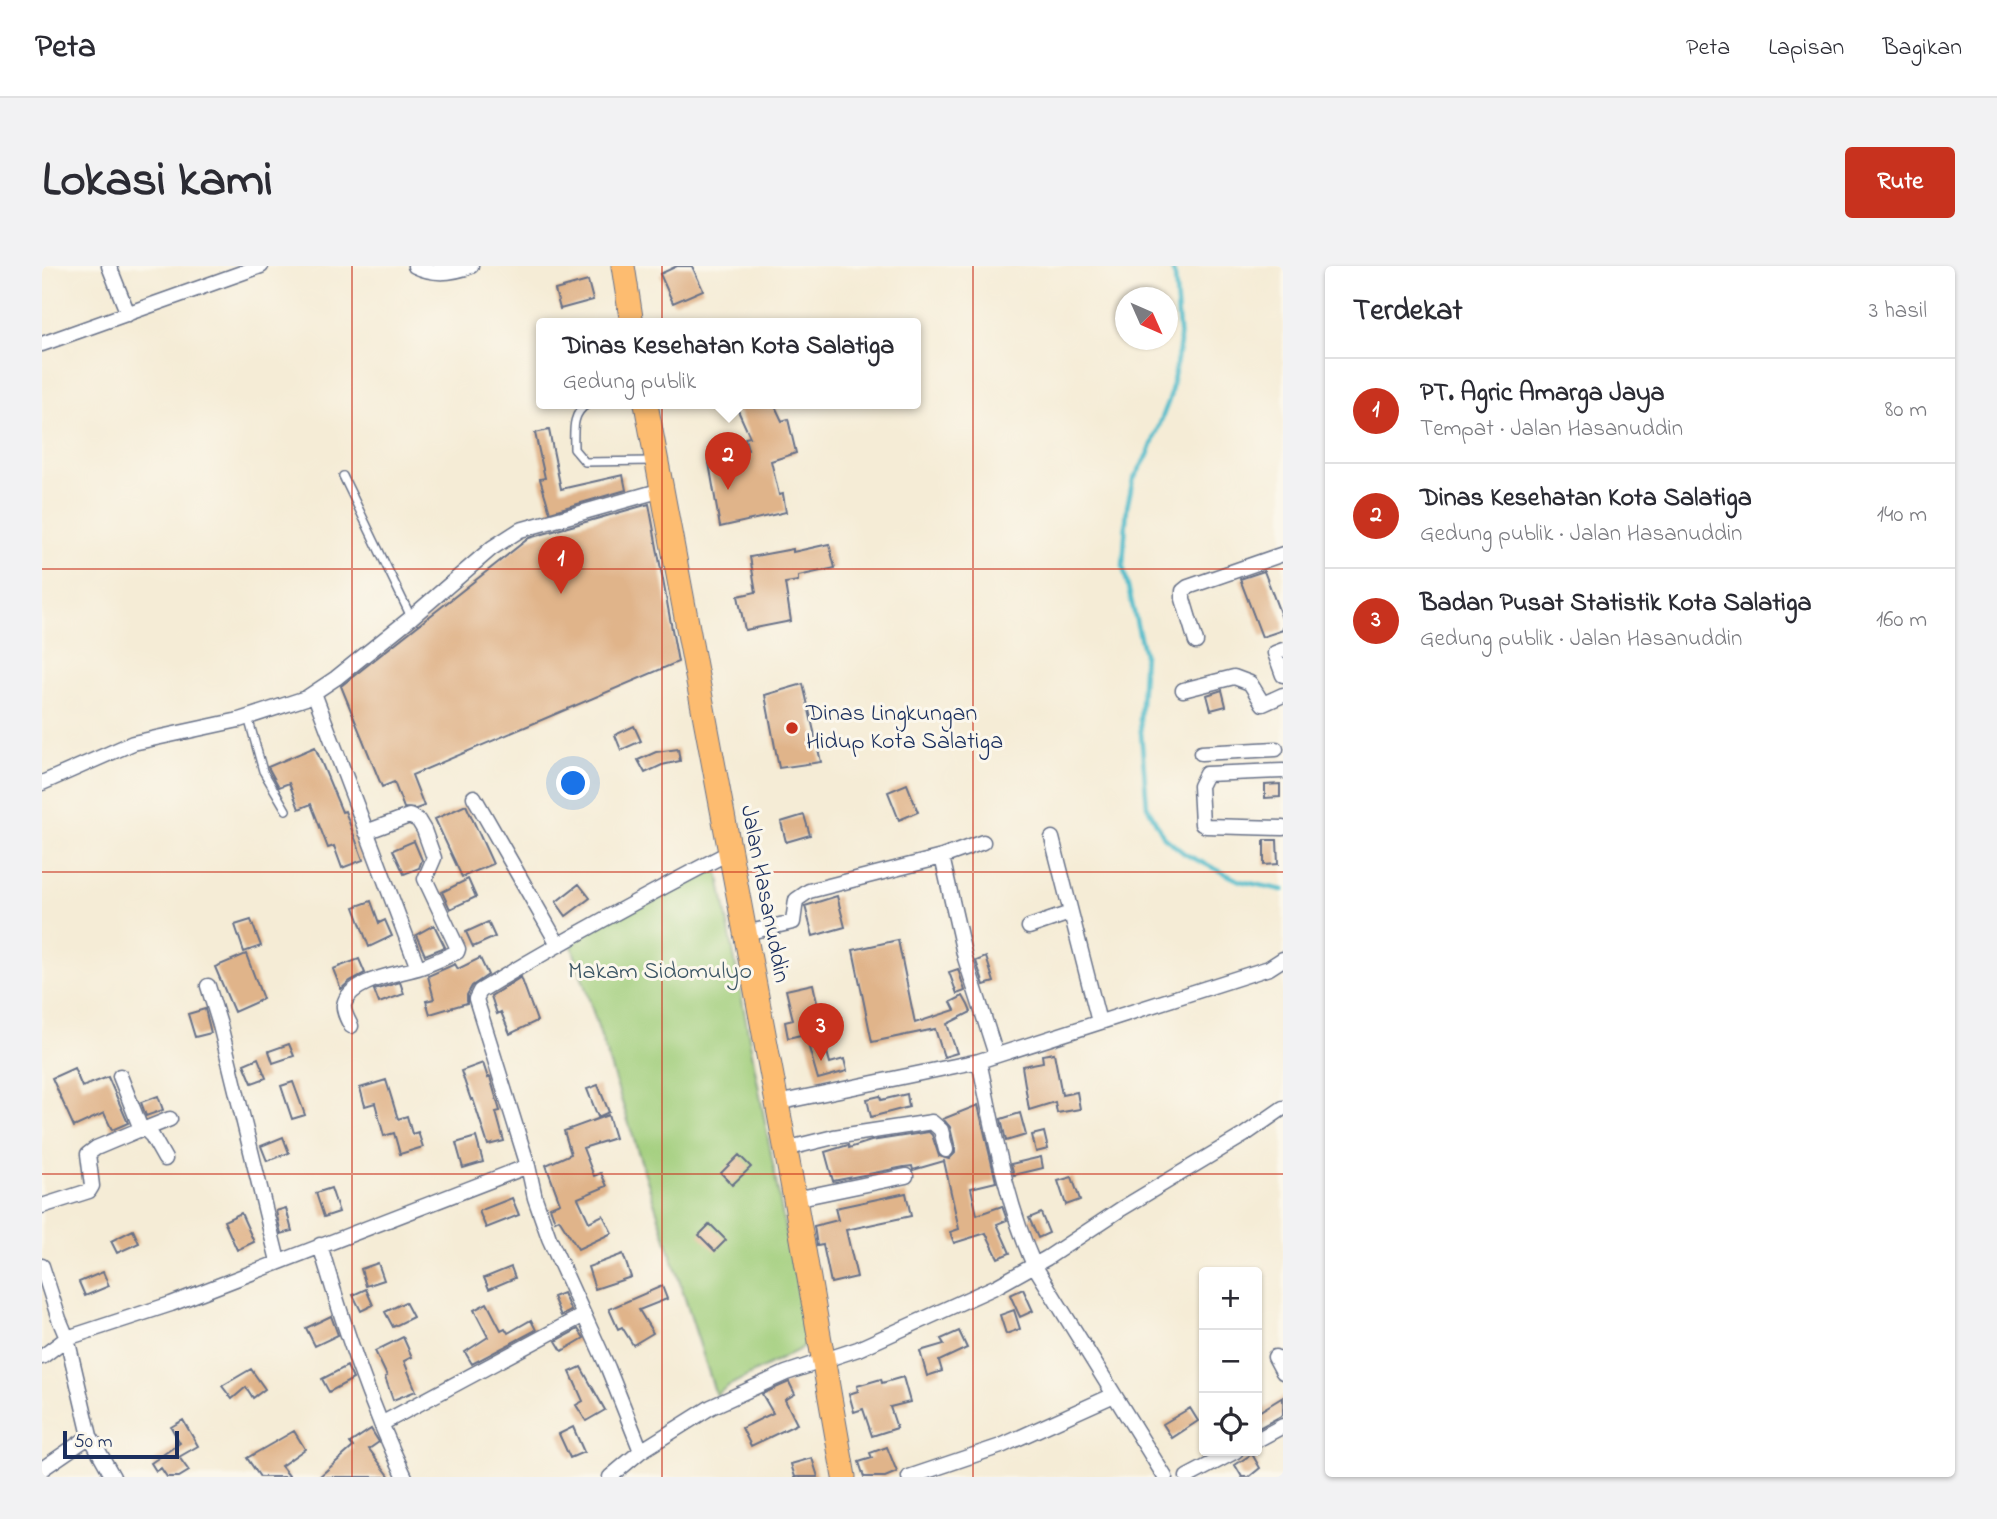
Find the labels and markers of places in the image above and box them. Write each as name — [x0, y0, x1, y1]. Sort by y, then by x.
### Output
pin: 2 — [705, 432, 751, 490]
pin: 1 — [538, 536, 584, 594]
place label: Dinas Lingkungan Hidup Kota Salatiga — [805, 697, 1003, 760]
marker: Dinas Lingkungan Hidup Kota Salatiga — [784, 720, 800, 736]
pin: 3 — [798, 1003, 844, 1061]

